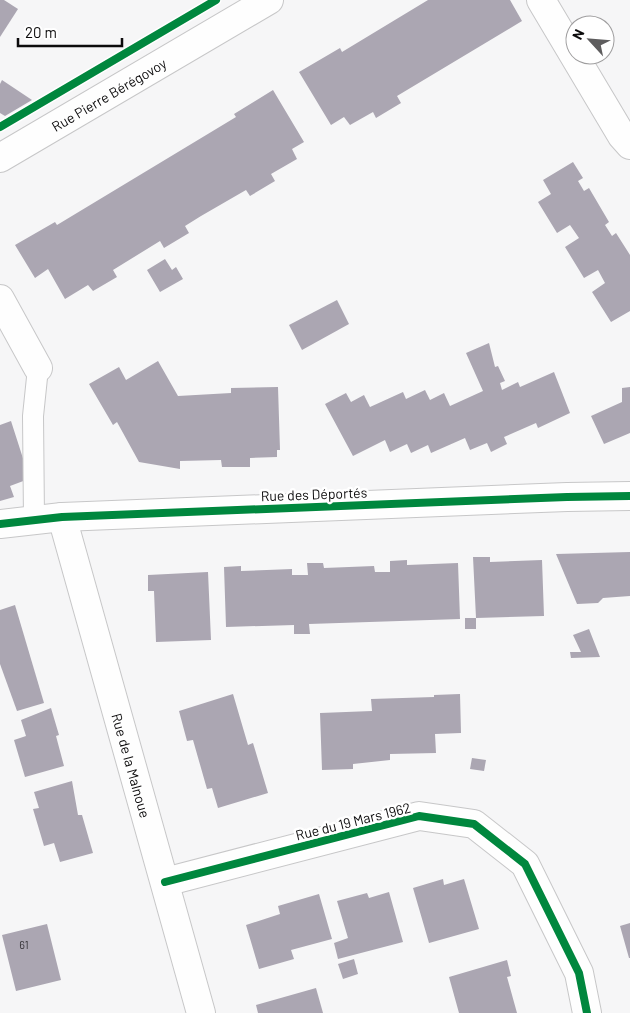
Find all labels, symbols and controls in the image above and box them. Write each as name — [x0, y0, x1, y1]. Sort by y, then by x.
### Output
scale bar — [18, 15, 121, 47]
north arrow — [565, 15, 615, 65]
text: 20 m — [25, 23, 57, 41]
text: N — [568, 26, 588, 42]
street label: Rue Pierre Bérégovoy — [48, 54, 169, 134]
street label: Rue des Déportés — [260, 484, 368, 504]
street label: Rue de la Malnoue — [109, 711, 154, 820]
street label: Rue du 19 Mars 1962 — [294, 798, 412, 844]
house number: 61 — [19, 938, 29, 951]

